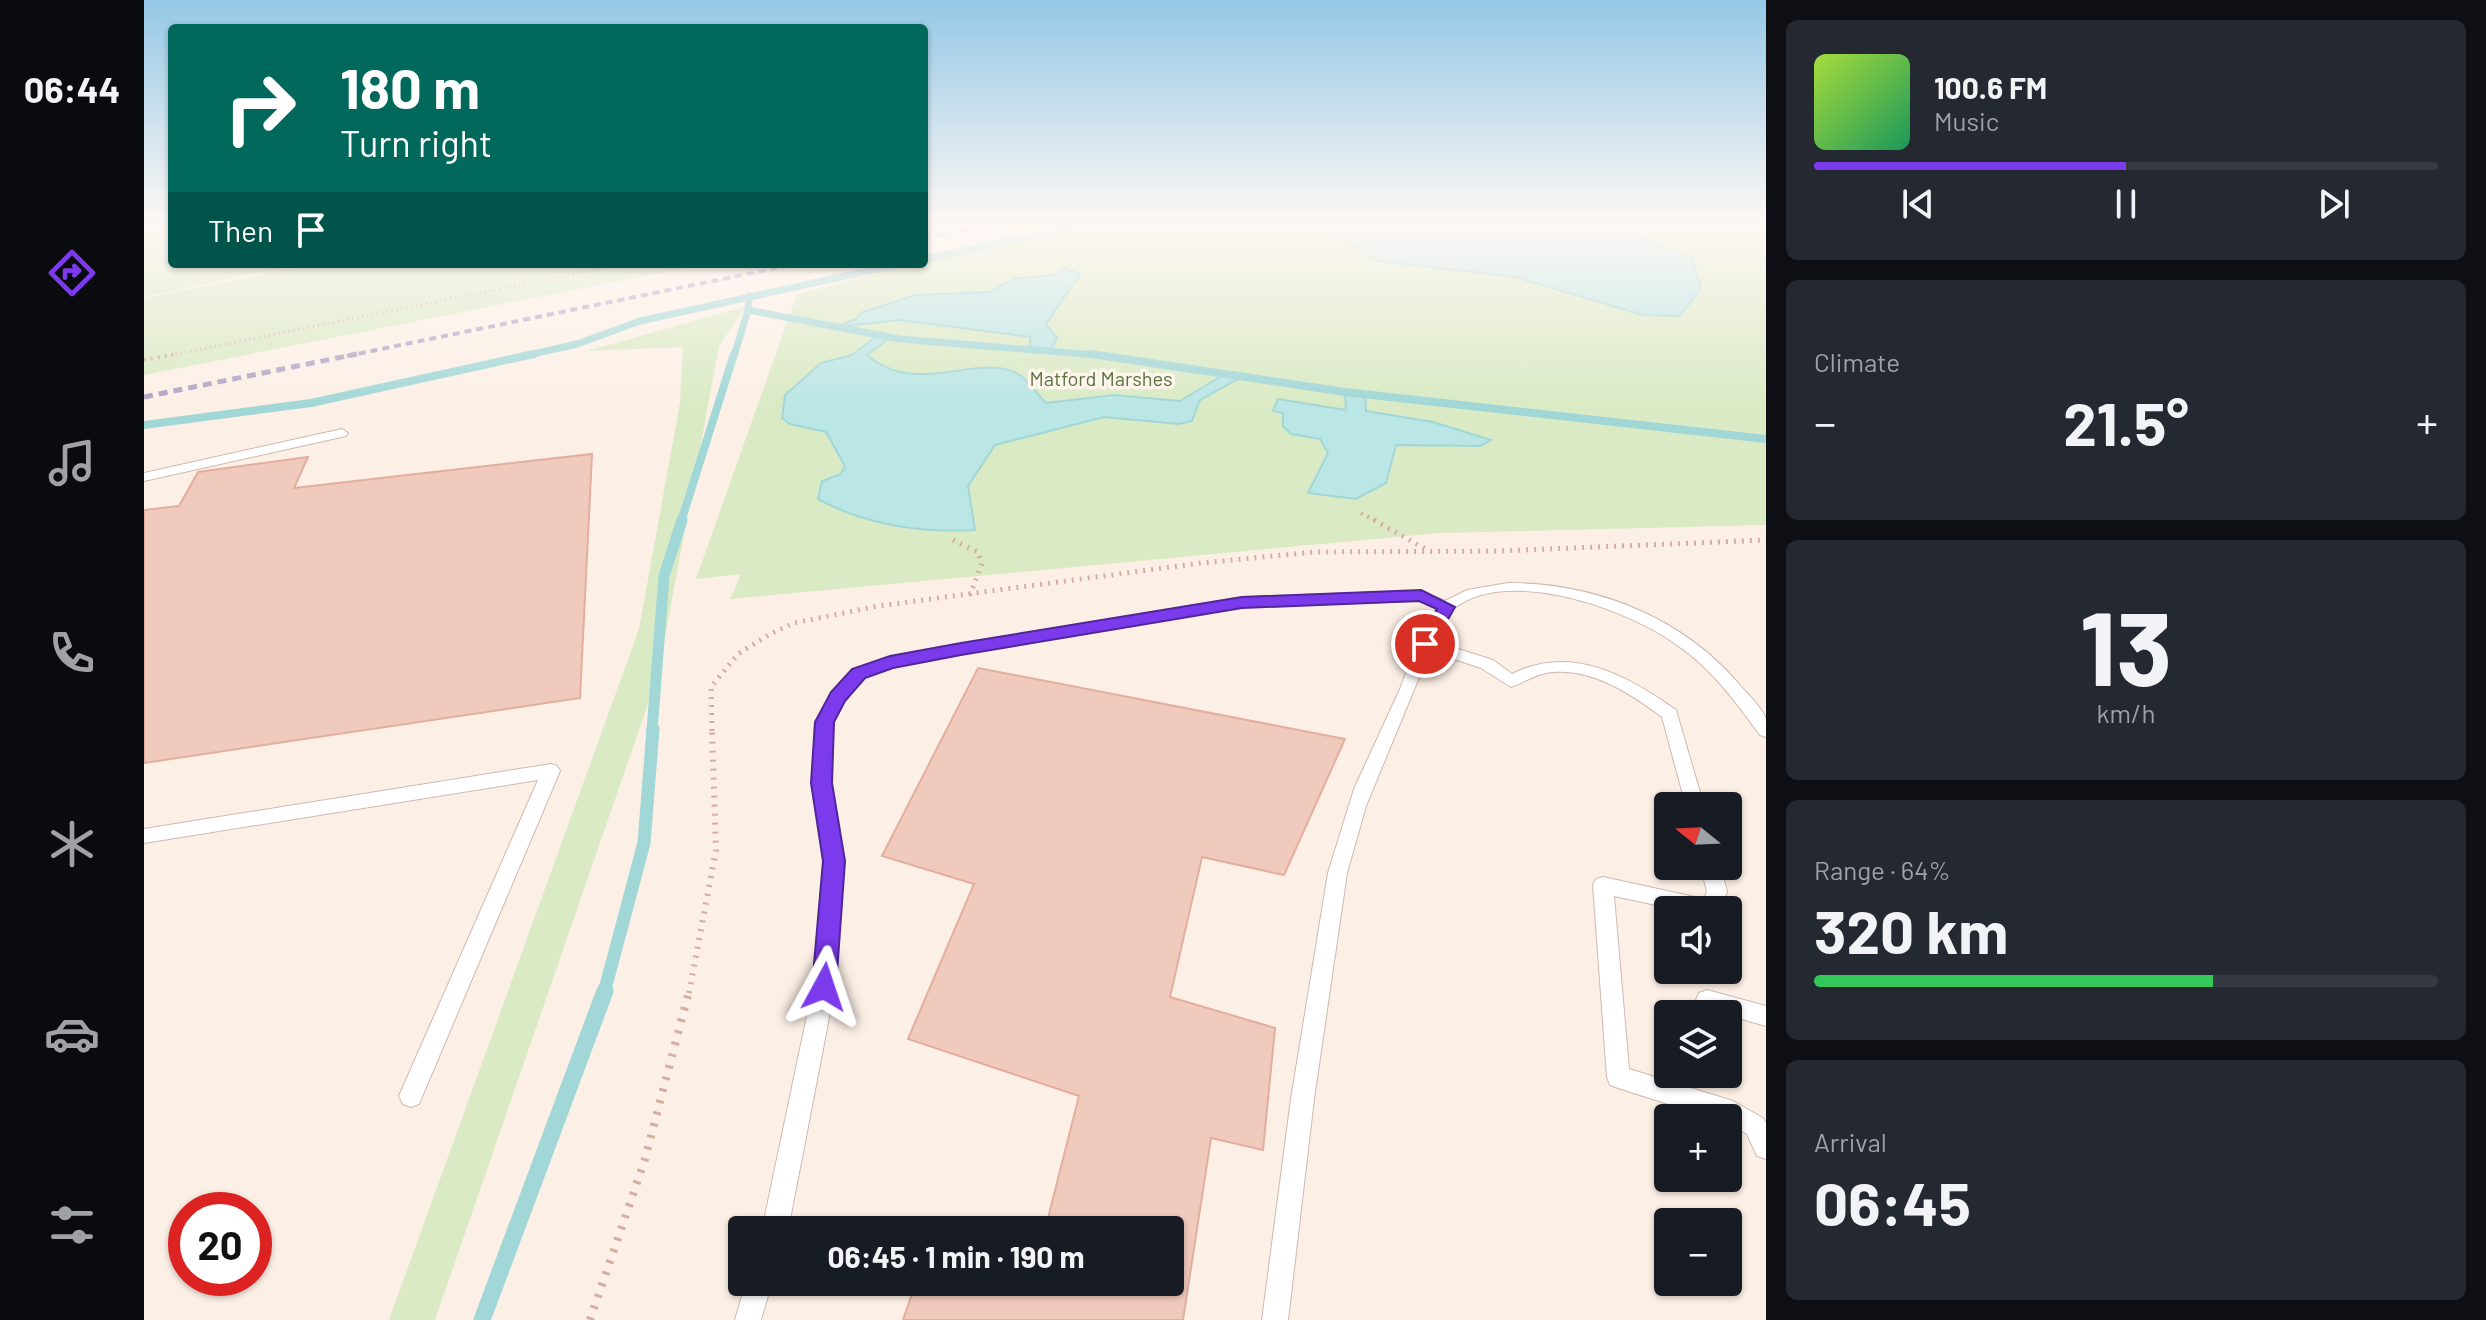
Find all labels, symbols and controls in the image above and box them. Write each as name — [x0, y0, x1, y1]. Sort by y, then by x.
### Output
text: 180 m — [340, 53, 480, 120]
icon: right — [208, 56, 312, 160]
text: 06:44 — [24, 67, 120, 110]
text: 100.6 FM — [1934, 69, 2047, 105]
text: Music — [1934, 105, 1999, 136]
text: Turn right — [340, 121, 492, 164]
icon: previous — [1896, 182, 1940, 226]
icon: pause — [2104, 182, 2148, 226]
icon: next — [2312, 182, 2356, 226]
icon: arrive — [289, 208, 333, 252]
text: Then — [208, 212, 273, 248]
icon: directions — [44, 245, 100, 301]
text: Climate — [1814, 346, 1900, 377]
park label: Matford Marshes — [1030, 366, 1173, 390]
text: 21.5° — [2063, 386, 2189, 458]
text: − — [1814, 395, 1836, 448]
text: + — [2416, 395, 2438, 448]
icon: music — [44, 435, 100, 491]
text: 13 — [2080, 582, 2172, 707]
pin — [1391, 610, 1459, 678]
icon: arrive — [1403, 622, 1447, 666]
icon: phone — [44, 625, 100, 681]
text: km/h — [2097, 697, 2155, 728]
north arrow — [1654, 792, 1742, 880]
map controls — [1654, 792, 1742, 1296]
icon: climate — [44, 816, 100, 872]
text: Range · 64% — [1814, 854, 1951, 885]
text: 320 km — [1814, 894, 2008, 966]
button: sound — [1654, 896, 1742, 984]
position arrow — [782, 945, 866, 1029]
button: layers — [1654, 1000, 1742, 1088]
icon: car — [44, 1006, 100, 1062]
button: + — [1654, 1104, 1742, 1192]
text: Arrival — [1814, 1126, 1887, 1157]
text: 06:45 — [1814, 1166, 1971, 1238]
speed limit sign: 20 — [168, 1192, 272, 1296]
icon: filters — [44, 1197, 100, 1253]
button: − — [1654, 1208, 1742, 1296]
text: 06:45 · 1 min · 190 m — [828, 1238, 1084, 1274]

